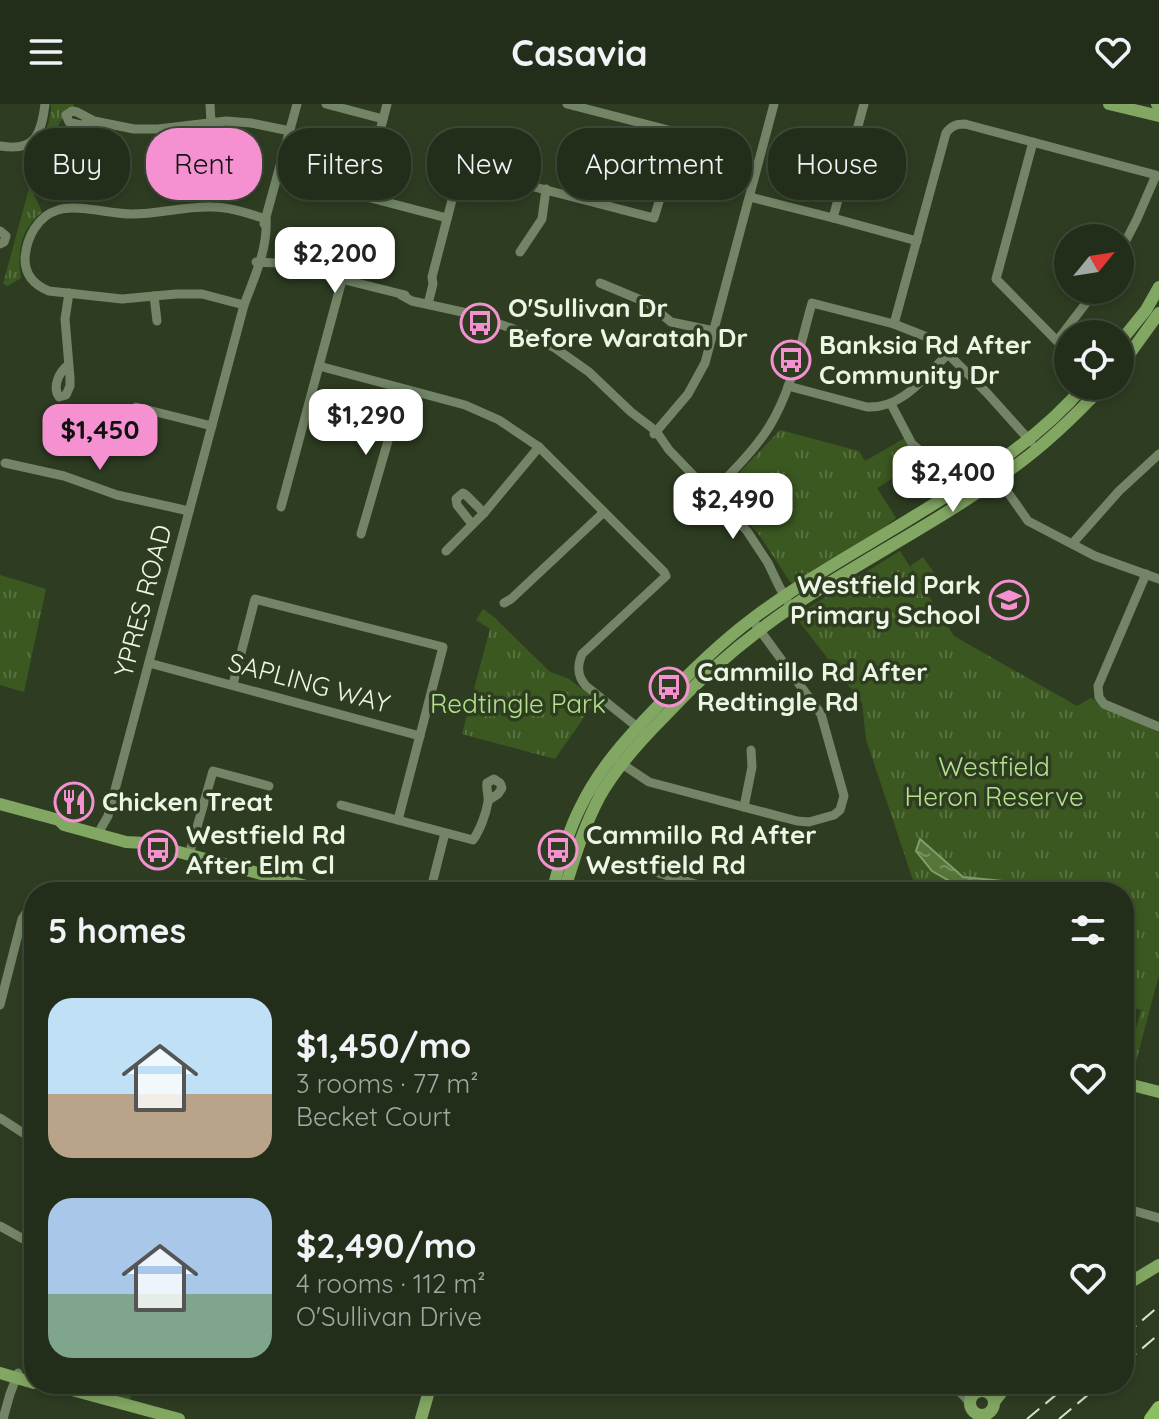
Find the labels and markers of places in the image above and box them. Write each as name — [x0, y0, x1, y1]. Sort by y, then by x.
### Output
pin: $2,200 — [270, 227, 400, 295]
place label: O'Sullivan Dr Before Waratah Dr — [508, 291, 748, 354]
bus stop icon: O'Sullivan Dr Before Waratah Dr — [459, 302, 501, 344]
place label: Banksia Rd After Community Dr — [819, 328, 1031, 391]
bus stop icon: Banksia Rd After Community Dr — [770, 339, 812, 381]
pin: $1,290 — [301, 389, 431, 457]
pin: $1,450 — [35, 404, 165, 472]
pin: $2,400 — [888, 446, 1018, 514]
pin: $2,490 — [668, 473, 798, 541]
place label: Westfield Park Primary School — [790, 568, 981, 631]
school or university icon: Westfield Park Primary School — [988, 579, 1030, 621]
place label: Cammillo Rd After Redtingle Rd — [697, 655, 928, 718]
bus stop icon: Cammillo Rd After Redtingle Rd — [648, 666, 690, 708]
restaurant icon: Chicken Treat — [53, 781, 95, 823]
place label: Chicken Treat — [102, 785, 273, 818]
place label: Westfield Rd After Elm Cl — [186, 818, 346, 881]
place label: Cammillo Rd After Westfield Rd — [586, 818, 817, 881]
bus stop icon: Westfield Rd After Elm Cl — [137, 829, 179, 871]
bus stop icon: Cammillo Rd After Westfield Rd — [537, 829, 579, 871]

